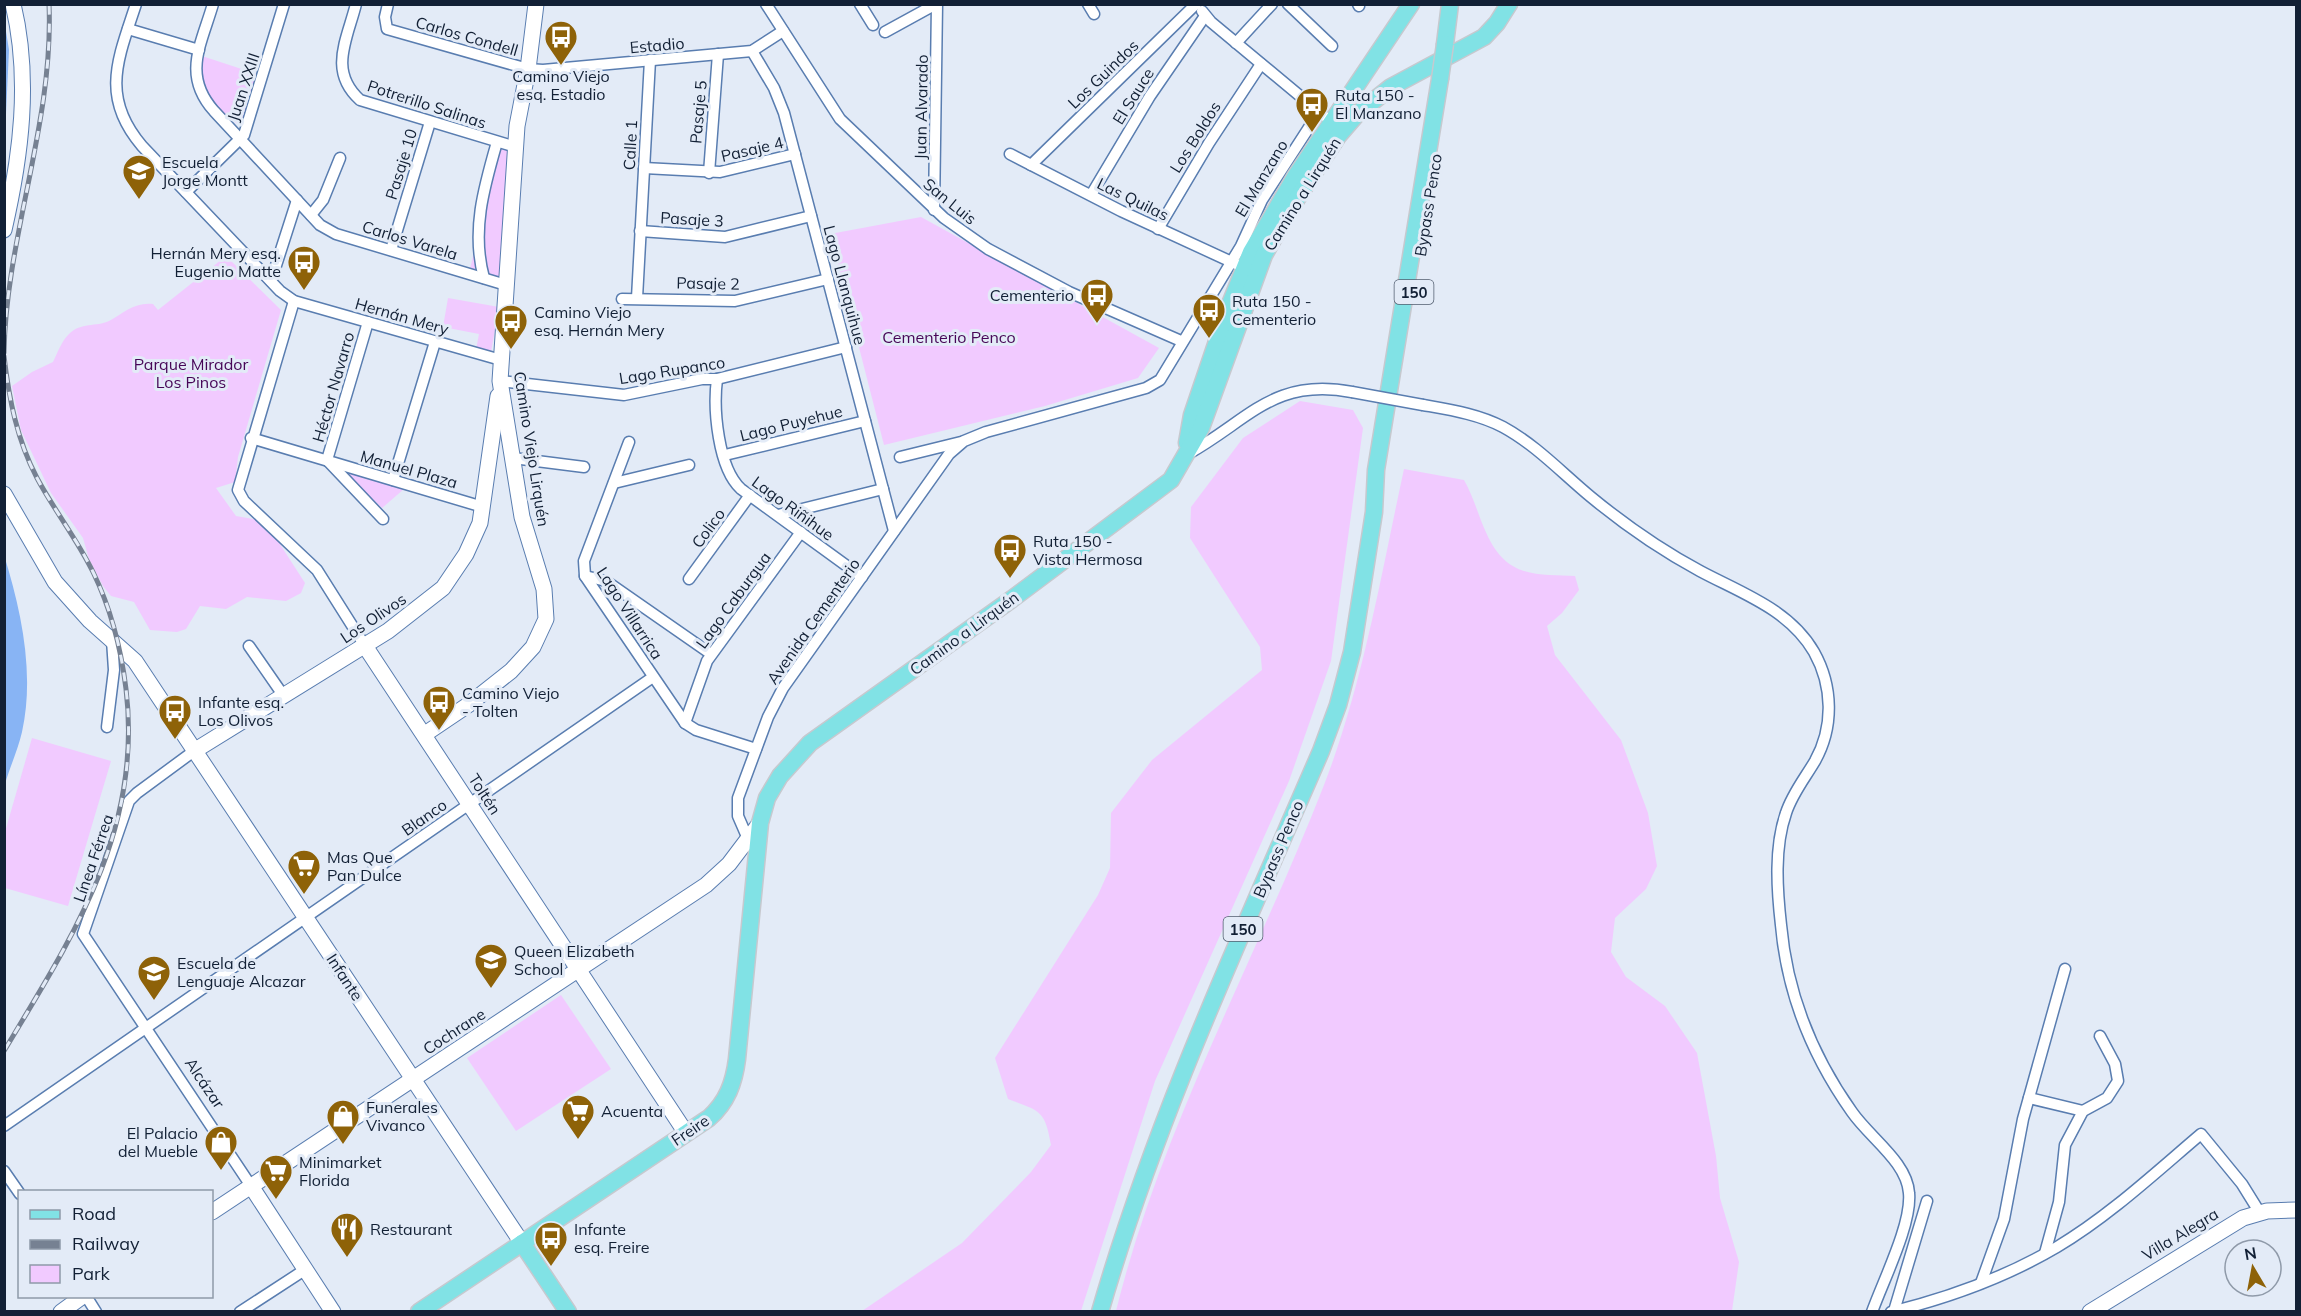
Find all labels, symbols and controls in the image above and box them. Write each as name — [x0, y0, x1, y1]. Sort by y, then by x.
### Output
street label: Carlos Condell — [413, 12, 521, 60]
bus stop icon: Camino Viejo esq. Estadio — [543, 19, 579, 66]
street label: Estadio — [629, 33, 685, 57]
street label: Los Guindos — [1063, 35, 1143, 113]
street label: Juan XXIII — [223, 50, 263, 124]
street label: Juan Alvarado — [910, 54, 932, 160]
street label: El Sauce — [1108, 64, 1158, 128]
place label: Camino Viejo esq. Estadio — [512, 66, 610, 104]
street label: Potrerillo Salinas — [365, 75, 489, 133]
street label: Pasaje 5 — [685, 80, 711, 144]
place label: Ruta 150 - El Manzano — [1335, 85, 1421, 123]
bus stop icon: Ruta 150 - El Manzano — [1294, 86, 1330, 133]
street label: Los Boldos — [1165, 98, 1225, 176]
street label: Calle 1 — [619, 119, 641, 171]
street label: Pasaje 10 — [381, 126, 421, 202]
street label: Pasaje 4 — [719, 132, 786, 166]
street label: Camino a Lirquén — [1259, 134, 1345, 254]
street label: El Manzano — [1230, 136, 1292, 220]
place label: Escuela Jorge Montt — [162, 152, 248, 190]
street label: Bypass Penco — [1410, 152, 1446, 258]
school or university icon: Escuela Jorge Montt — [121, 153, 157, 200]
street label: Las Quilas — [1094, 173, 1172, 225]
street label: San Luis — [919, 174, 981, 229]
street label: Pasaje 3 — [660, 207, 724, 231]
street label: Carlos Varela — [360, 216, 460, 264]
street label: Lago Llanquihue — [819, 223, 871, 347]
place label: Hernán Mery esq. Eugenio Matte — [150, 243, 281, 281]
bus stop icon: Hernán Mery esq. Eugenio Matte — [286, 244, 322, 291]
street label: Pasaje 2 — [676, 272, 740, 294]
bus stop icon: Cementerio — [1079, 277, 1115, 324]
road number: 150 — [1394, 280, 1434, 304]
place label: Cementerio — [990, 285, 1074, 305]
place label: Ruta 150 - Cementerio — [1232, 291, 1316, 329]
bus stop icon: Ruta 150 - Cementerio — [1191, 292, 1227, 339]
street label: Hernán Mery — [353, 293, 452, 339]
place label: Camino Viejo esq. Hernán Mery — [534, 302, 665, 340]
bus stop icon: Camino Viejo esq. Hernán Mery — [493, 303, 529, 350]
park label: Cementerio Penco — [882, 327, 1016, 347]
street label: Héctor Navarro — [308, 330, 358, 444]
street label: Lago Rupanco — [618, 352, 726, 388]
park label: Parque Mirador Los Pinos — [134, 354, 248, 392]
street label: Camino Viejo Lirquén — [510, 370, 554, 528]
street label: Lago Puyehue — [738, 401, 844, 445]
street label: Manuel Plaza — [358, 446, 460, 492]
street label: Lago Riñihue — [748, 472, 838, 544]
street label: Colico — [687, 504, 729, 552]
place label: Ruta 150 - Vista Hermosa — [1033, 531, 1143, 569]
bus stop icon: Ruta 150 - Vista Hermosa — [992, 532, 1028, 579]
street label: Lago Caburgua — [691, 548, 775, 652]
street label: Avenida Cementerio — [762, 554, 864, 688]
street label: Lago Villarrica — [593, 563, 667, 663]
street label: Camino a Lirquén — [906, 587, 1022, 679]
street label: Los Olivos — [336, 589, 410, 647]
place label: Camino Viejo - Tolten — [462, 683, 559, 721]
bus stop icon: Camino Viejo - Tolten — [421, 684, 457, 731]
place label: Infante esq. Los Olivos — [198, 692, 284, 730]
bus stop icon: Infante esq. Los Olivos — [157, 693, 193, 740]
street label: Toltén — [464, 770, 506, 818]
street label: Blanco — [398, 794, 450, 840]
street label: Bypass Penco — [1249, 797, 1307, 901]
street label: Línea Férrea — [69, 811, 117, 905]
place label: Mas Que Pan Dulce — [327, 847, 402, 885]
supermarket icon: Mas Que Pan Dulce — [286, 848, 322, 895]
road number: 150 — [1224, 917, 1262, 941]
place label: Queen Elizabeth School — [514, 941, 635, 979]
school or university icon: Queen Elizabeth School — [473, 942, 509, 989]
street label: Infante — [322, 950, 368, 1004]
place label: Escuela de Lenguaje Alcazar — [177, 953, 306, 991]
school or university icon: Escuela de Lenguaje Alcazar — [136, 954, 172, 1001]
street label: Cochrane — [419, 1003, 489, 1059]
street label: Alcázar — [181, 1054, 229, 1112]
supermarket icon: Acuenta — [560, 1093, 596, 1140]
place label: Funerales Vivanco — [366, 1097, 438, 1135]
shop icon: Funerales Vivanco — [325, 1098, 361, 1145]
place label: Acuenta — [601, 1101, 663, 1121]
street label: Freire — [667, 1110, 713, 1150]
place label: El Palacio del Mueble — [118, 1123, 198, 1161]
shop icon: El Palacio del Mueble — [203, 1124, 239, 1171]
place label: Minimarket Florida — [299, 1152, 382, 1190]
supermarket icon: Minimarket Florida — [258, 1153, 294, 1200]
legend — [18, 1190, 213, 1298]
text: Road — [72, 1202, 116, 1225]
street label: Villa Alegra — [2138, 1203, 2222, 1265]
restaurant icon: Restaurant — [329, 1211, 365, 1258]
place label: Restaurant — [370, 1219, 453, 1239]
place label: Infante esq. Freire — [574, 1219, 650, 1257]
bus stop icon: Infante esq. Freire — [533, 1220, 569, 1267]
text: Railway — [72, 1232, 140, 1255]
north arrow — [2223, 1238, 2283, 1298]
text: N — [2243, 1242, 2258, 1264]
text: Park — [72, 1262, 111, 1285]

